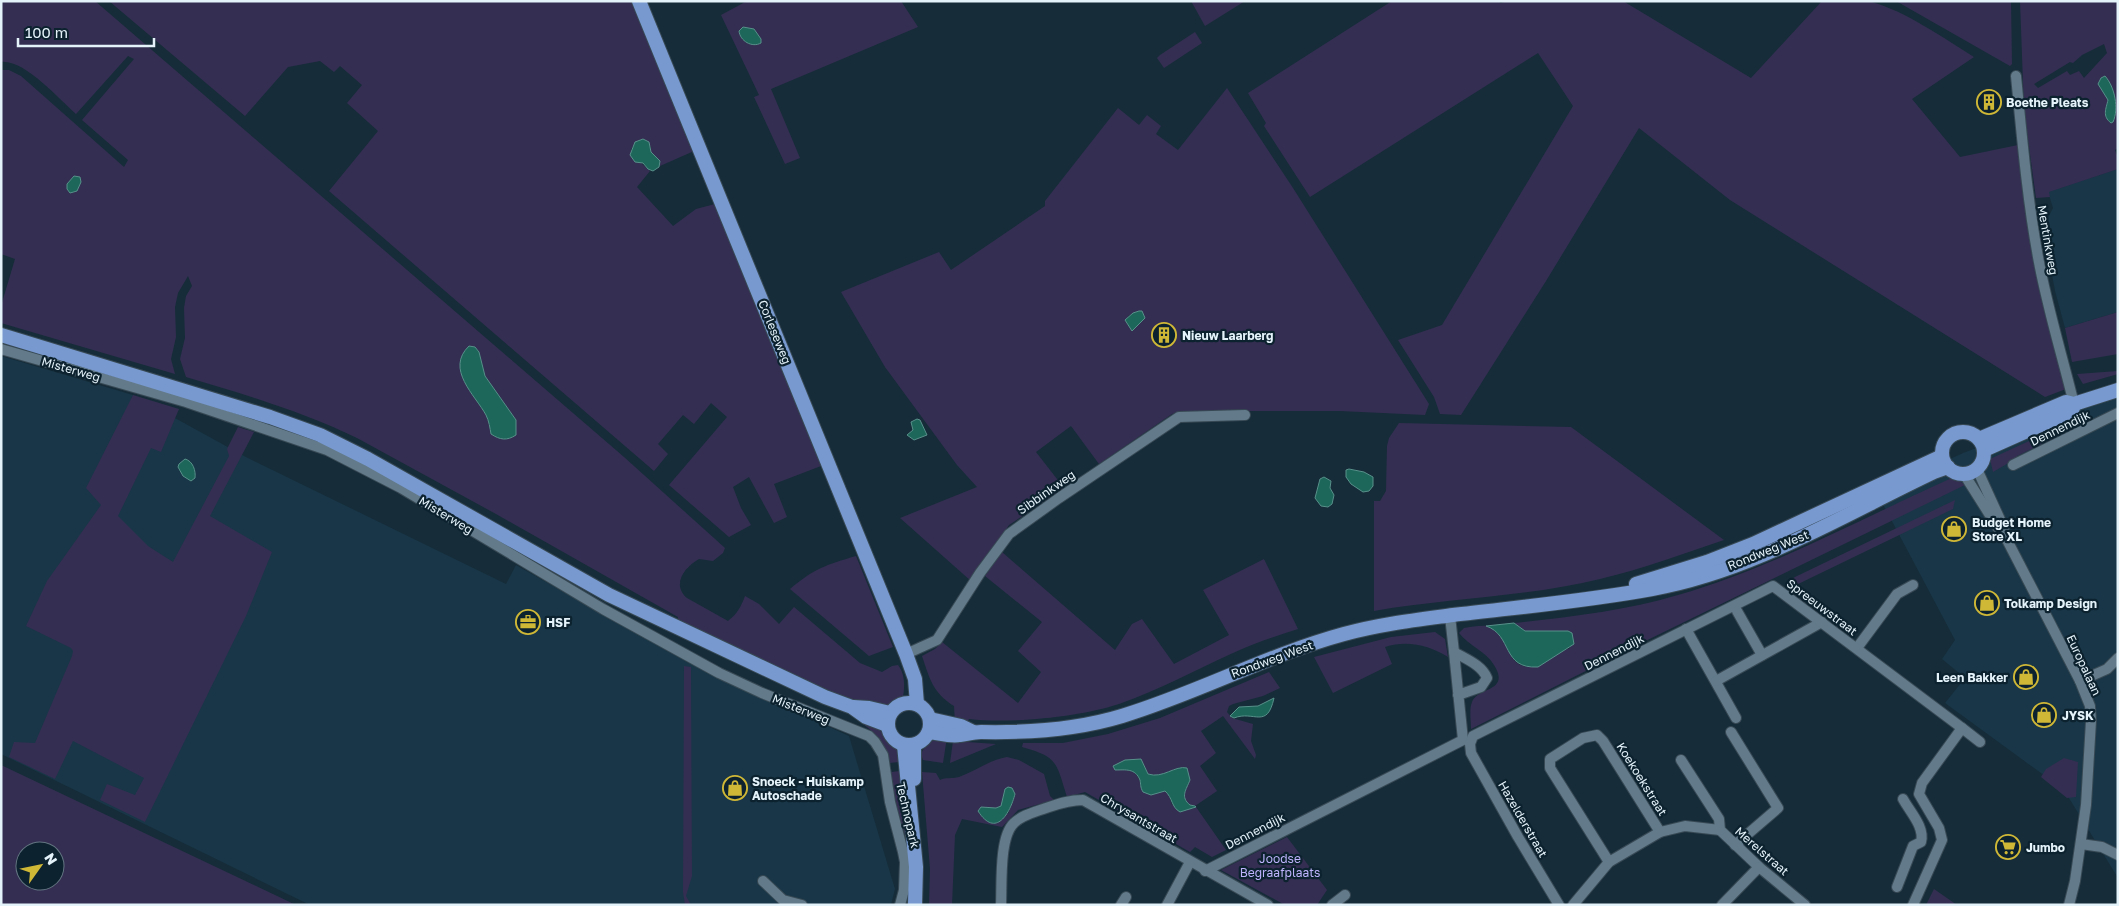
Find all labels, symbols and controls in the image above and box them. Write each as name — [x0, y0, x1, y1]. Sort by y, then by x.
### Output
scale bar — [18, 15, 154, 47]
text: 100 m — [25, 23, 68, 41]
building icon: Boethe Pleats — [1976, 89, 2002, 115]
place label: Boethe Pleats — [2006, 95, 2089, 110]
street label: Mentinkweg — [2034, 204, 2062, 276]
street label: Corleseweg — [755, 298, 795, 366]
building icon: Nieuw Laarberg — [1151, 322, 1177, 348]
place label: Nieuw Laarberg — [1182, 328, 1274, 343]
street label: Misterweg — [40, 353, 102, 385]
street label: Dennendijk — [2027, 407, 2093, 449]
street label: Sibbinkweg — [1014, 467, 1078, 517]
street label: Misterweg — [416, 493, 476, 537]
place label: Budget Home Store XL — [1972, 515, 2051, 544]
shop icon: Budget Home Store XL — [1941, 516, 1967, 542]
street label: Rondweg West — [1725, 527, 1811, 573]
street label: Spreeuwstraat — [1784, 576, 1860, 639]
shop icon: Tolkamp Design — [1974, 590, 2000, 616]
place label: Tolkamp Design — [2004, 596, 2097, 611]
office icon: HSF — [515, 609, 541, 635]
place label: HSF — [546, 615, 570, 630]
street label: Dennendijk — [1582, 630, 1647, 673]
street label: Europalaan — [2063, 632, 2105, 698]
street label: Rondweg West — [1229, 637, 1315, 681]
shop icon: Leen Bakker — [2013, 664, 2039, 690]
place label: Leen Bakker — [1936, 670, 2008, 685]
street label: Misterweg — [770, 691, 832, 727]
shop icon: JYSK — [2031, 702, 2057, 728]
place label: JYSK — [2062, 708, 2094, 723]
street label: Koekoekstraat — [1613, 740, 1671, 819]
place label: Snoeck - Huiskamp Autoschade — [752, 774, 865, 803]
shop icon: Snoeck - Huiskamp Autoschade — [722, 775, 748, 801]
street label: Hazelderstraat — [1495, 778, 1551, 860]
street label: Technopark — [893, 780, 923, 850]
street label: Chrysantstraat — [1098, 790, 1180, 846]
street label: Dennendijk — [1223, 809, 1288, 852]
street label: Merelstraat — [1732, 823, 1792, 879]
supermarket icon: Jumbo — [1995, 834, 2021, 860]
place label: Jumbo — [2026, 840, 2065, 855]
north arrow — [15, 841, 65, 891]
text: N — [41, 850, 61, 868]
park label: Joodse Begraafplaats — [1240, 851, 1320, 880]

